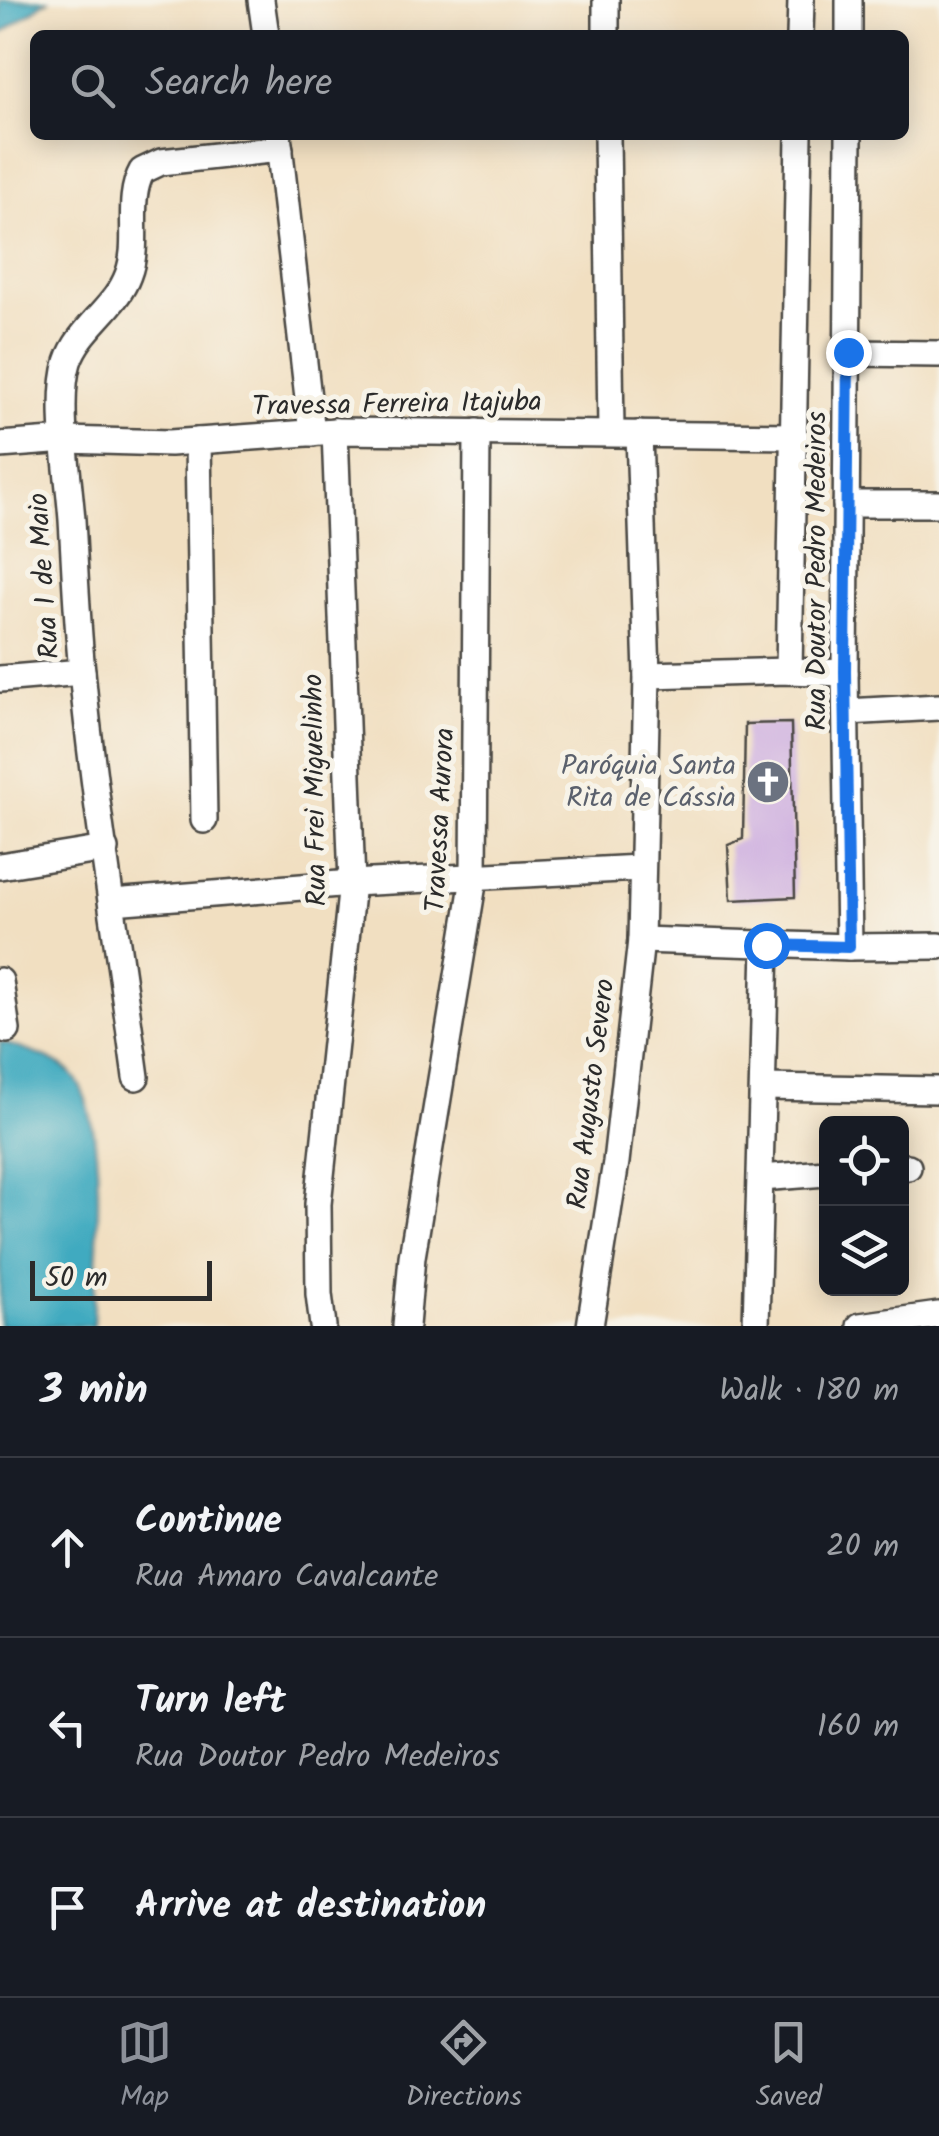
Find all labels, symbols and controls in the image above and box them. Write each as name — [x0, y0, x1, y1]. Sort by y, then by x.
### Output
search box — [30, 30, 909, 140]
text: Search here — [145, 55, 332, 115]
icon: search — [65, 58, 120, 113]
route end — [826, 330, 872, 376]
street label: Travessa Ferreira Itajuba — [252, 380, 542, 430]
street label: Rua Doutor Pedro Medeiros — [795, 411, 840, 731]
street label: Rua 1 de Maio — [17, 491, 73, 661]
street label: Rua Frei Miguelinho — [291, 673, 341, 907]
street label: Travessa Aurora — [414, 727, 468, 913]
place label: Paróquia Santa Rita de Cássia — [561, 744, 736, 821]
church icon: Paróquia Santa Rita de Cássia — [745, 759, 791, 805]
route start — [744, 923, 790, 969]
street label: Rua Augusto Severo — [556, 976, 628, 1212]
map controls — [819, 1116, 909, 1296]
button: locate — [819, 1116, 909, 1206]
button: layers — [819, 1206, 909, 1296]
scale bar — [30, 1256, 212, 1300]
text: 50 m — [45, 1256, 108, 1301]
text: 3 min — [40, 1358, 148, 1425]
text: Walk · 180 m — [719, 1366, 899, 1417]
text: Continue — [135, 1492, 282, 1552]
icon: ahead — [40, 1520, 95, 1575]
text: 20 m — [826, 1522, 899, 1573]
text: Rua Amaro Cavalcante — [135, 1552, 438, 1603]
text: Turn left — [135, 1672, 286, 1732]
icon: left — [40, 1700, 95, 1755]
text: 160 m — [817, 1702, 899, 1753]
text: Rua Doutor Pedro Medeiros — [135, 1732, 500, 1783]
text: Arrive at destination — [135, 1877, 486, 1937]
icon: arrive — [40, 1880, 95, 1935]
tab: Map — [117, 2015, 172, 2120]
tab: Directions — [406, 2015, 522, 2120]
tab: Saved — [756, 2015, 822, 2120]

